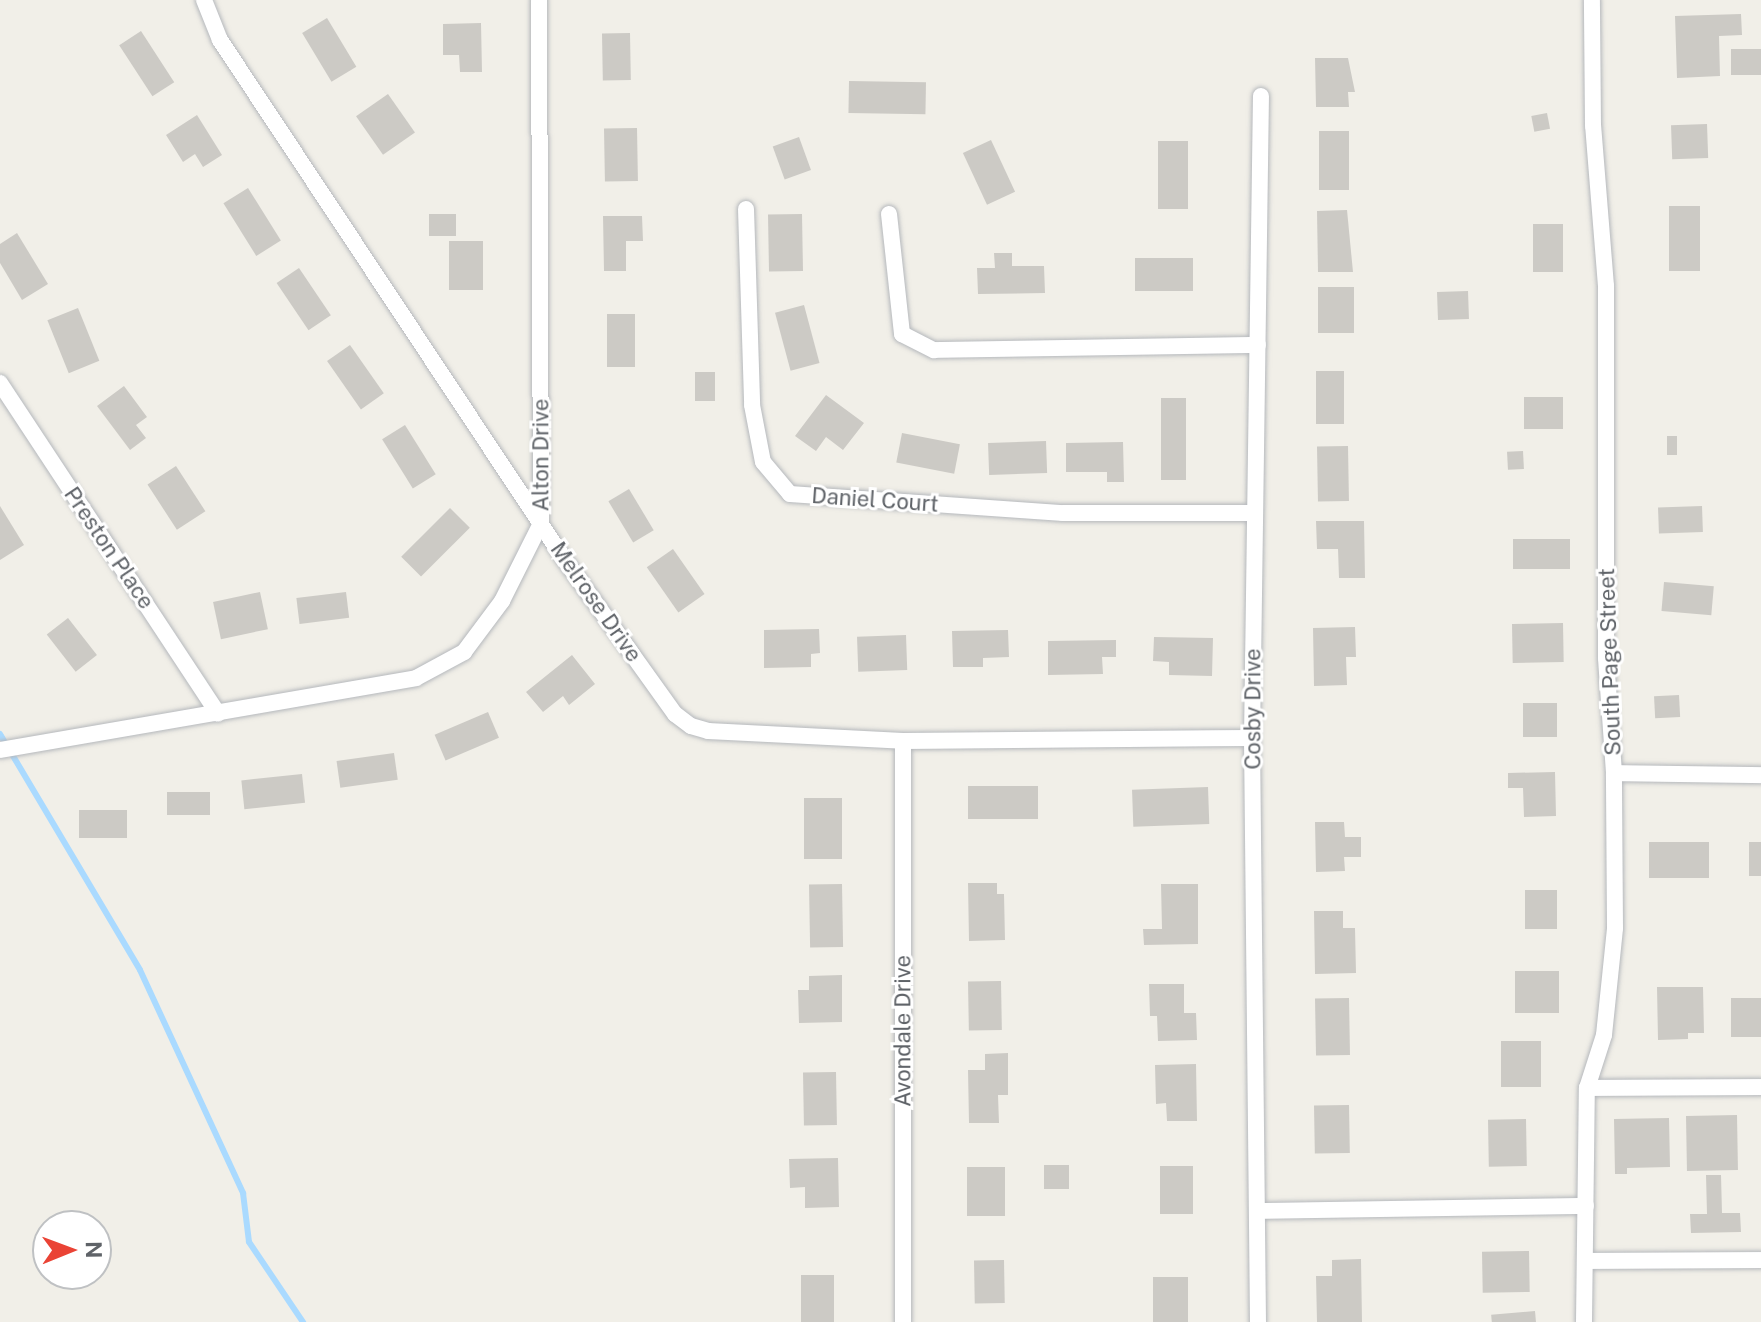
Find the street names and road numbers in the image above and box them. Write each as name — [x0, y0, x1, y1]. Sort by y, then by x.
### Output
street label: Alton Drive — [528, 399, 554, 511]
street label: Preston Place — [58, 482, 160, 614]
street label: Daniel Court — [811, 482, 939, 518]
street label: Melrose Drive — [545, 537, 647, 667]
street label: South Page Street — [1594, 568, 1626, 756]
street label: Cosby Drive — [1240, 648, 1266, 770]
street label: Avondale Drive — [890, 955, 916, 1107]

